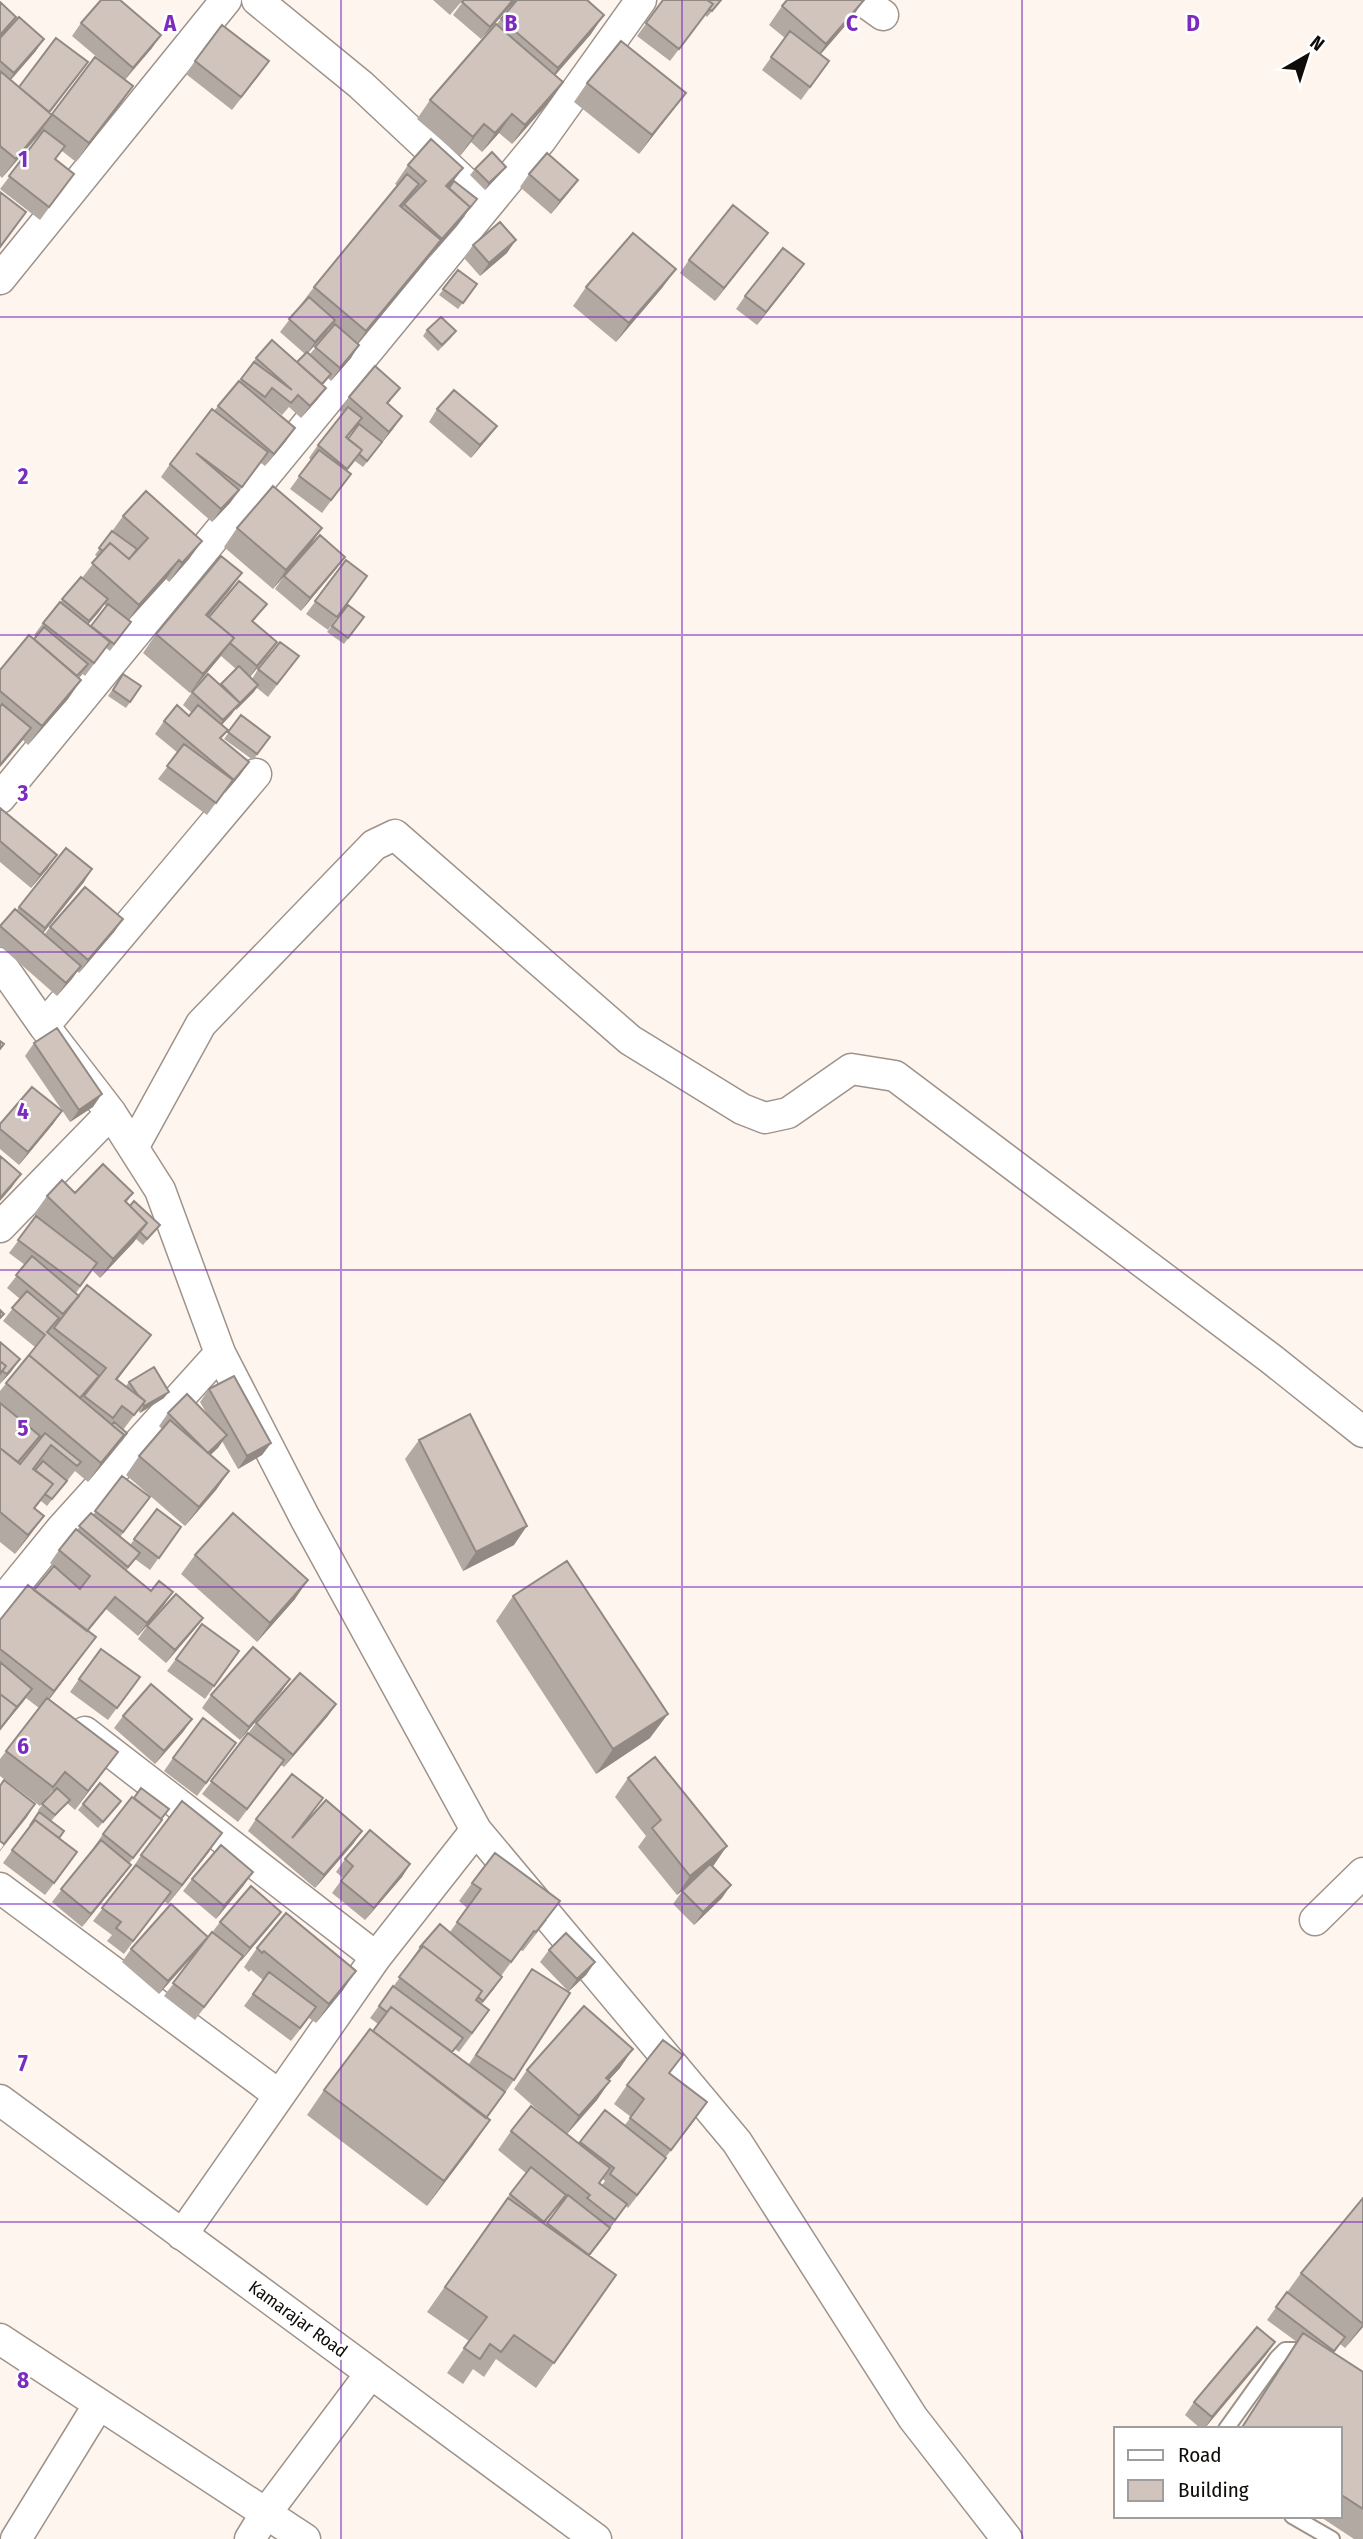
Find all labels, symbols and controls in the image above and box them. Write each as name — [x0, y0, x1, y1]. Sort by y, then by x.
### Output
text: A — [163, 9, 177, 37]
text: B — [505, 9, 518, 37]
text: C — [846, 9, 858, 37]
text: D — [1186, 9, 1200, 37]
north arrow — [1272, 21, 1342, 91]
text: N — [1306, 31, 1329, 56]
text: 1 — [18, 145, 28, 173]
text: 2 — [17, 462, 29, 490]
text: 3 — [17, 779, 29, 807]
text: 4 — [17, 1097, 29, 1125]
text: 5 — [17, 1414, 29, 1442]
text: 6 — [17, 1732, 29, 1760]
text: 7 — [18, 2049, 28, 2077]
street label: Kamarajar Road — [244, 2276, 352, 2362]
text: 8 — [17, 2366, 29, 2394]
legend — [1114, 2427, 1342, 2518]
text: Road — [1178, 2442, 1222, 2468]
text: Building — [1178, 2477, 1249, 2503]

